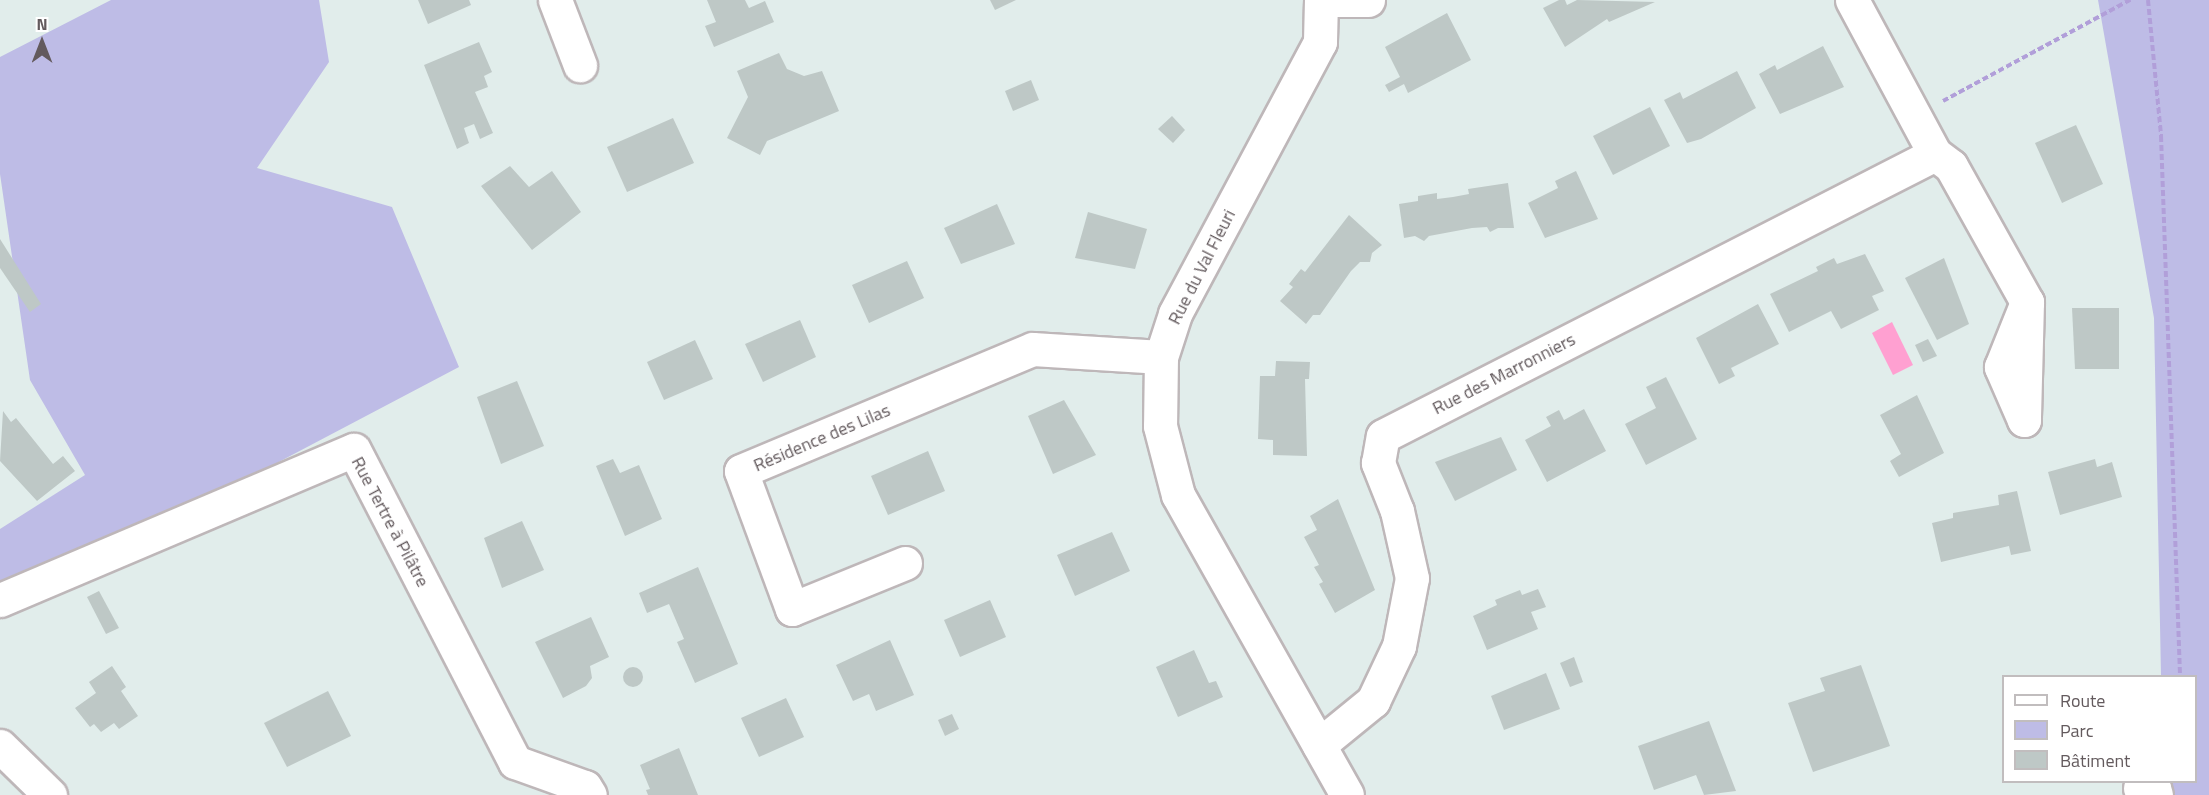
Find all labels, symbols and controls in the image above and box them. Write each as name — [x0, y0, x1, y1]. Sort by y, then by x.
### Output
north arrow — [12, 12, 72, 72]
text: N — [36, 12, 48, 36]
street label: Rue du Val Fleuri — [1164, 206, 1240, 328]
street label: Rue des Marronniers — [1429, 329, 1579, 419]
street label: Résidence des Lilas — [750, 399, 894, 477]
street label: Rue Tertre à Pilâtre — [347, 453, 433, 591]
legend — [2002, 675, 2197, 783]
text: Route — [2060, 687, 2105, 714]
text: Parc — [2060, 717, 2094, 744]
text: Bâtiment — [2060, 747, 2130, 774]

